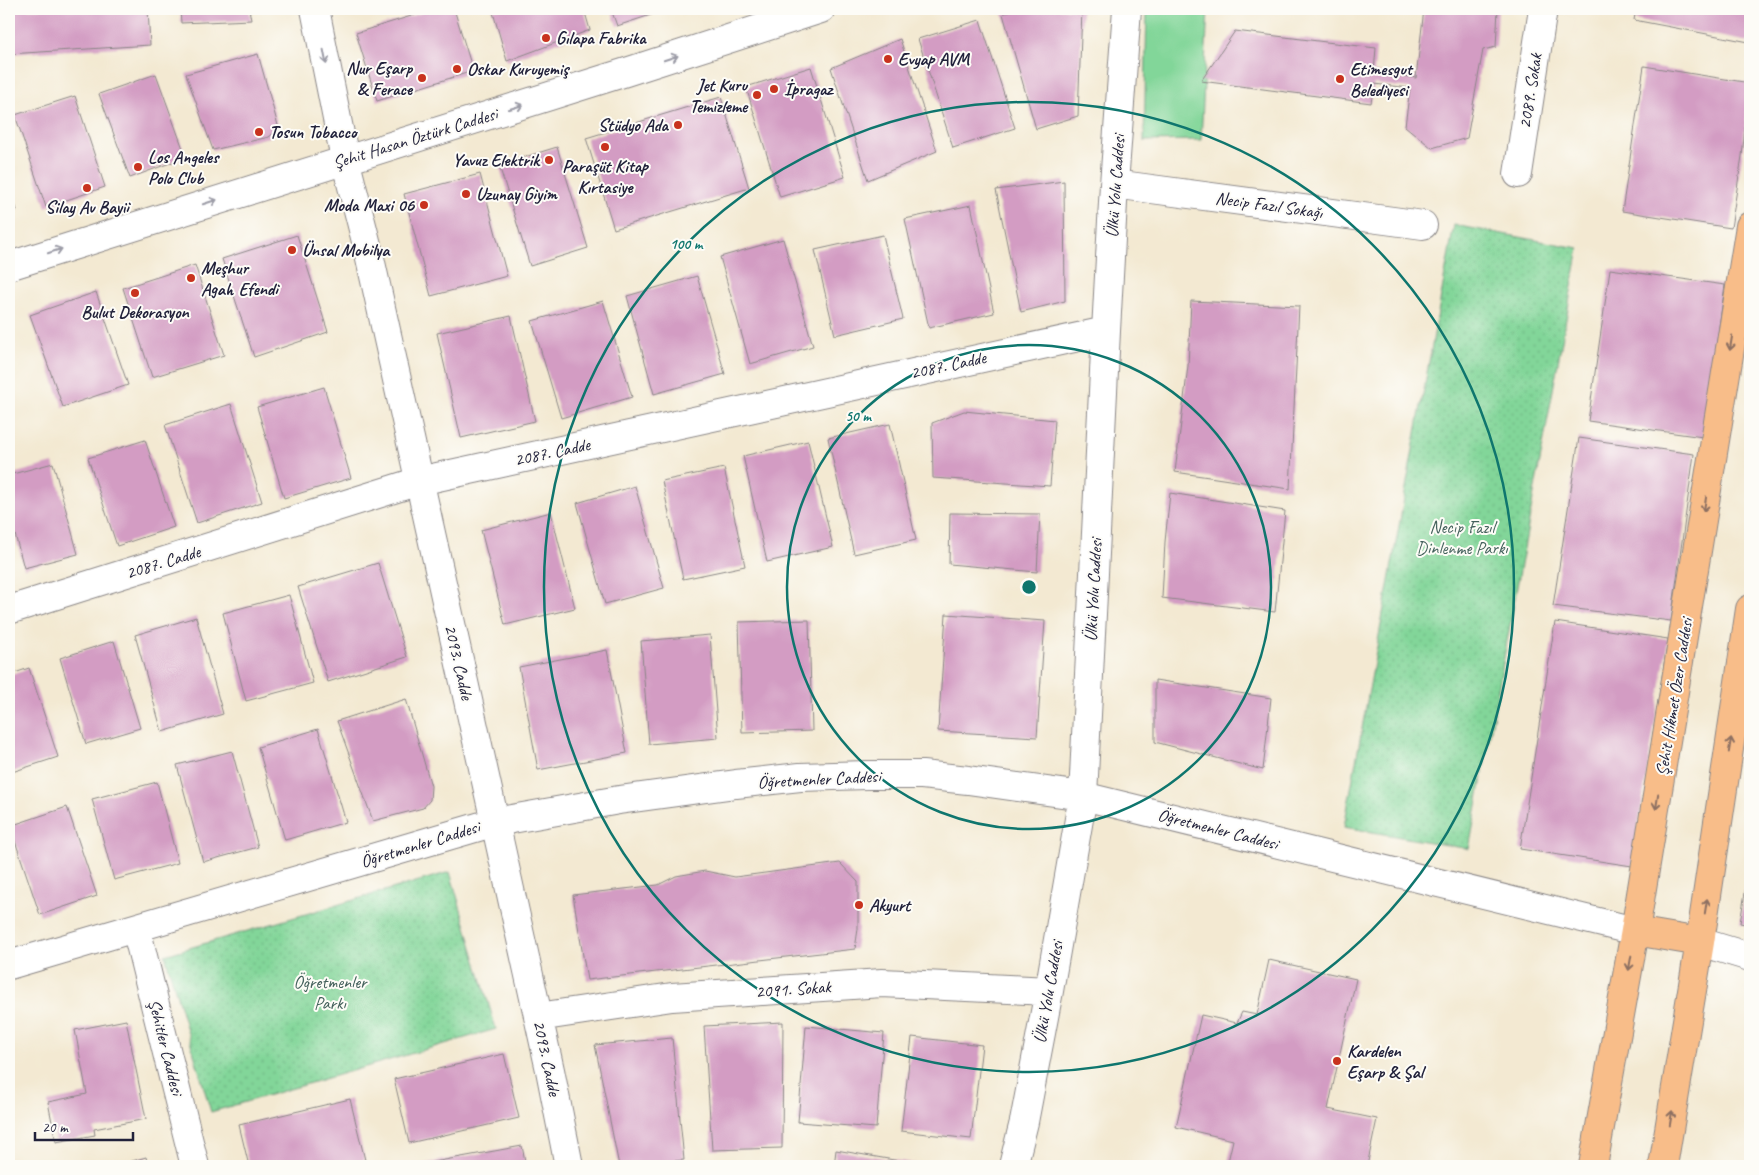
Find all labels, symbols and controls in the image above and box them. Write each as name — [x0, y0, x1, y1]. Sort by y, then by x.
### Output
place label: Gılapa Fabrika — [556, 27, 647, 49]
marker: Gılapa Fabrika — [540, 32, 552, 44]
one-way arrow — [321, 48, 330, 64]
place label: Evyap AVM — [898, 48, 971, 70]
street label: 2089. Sokak — [1513, 51, 1547, 130]
one-way arrow — [662, 52, 678, 62]
marker: Evyap AVM — [882, 53, 894, 65]
place label: Nur Eşarp & Ferace — [346, 57, 414, 100]
place label: Oskar Kuruyemiş — [467, 58, 570, 80]
place label: Etimesgut Belediyesi — [1350, 58, 1414, 101]
marker: Oskar Kuruyemiş — [451, 63, 463, 75]
marker: Nur Eşarp & Ferace — [416, 72, 428, 84]
marker: Etimesgut Belediyesi — [1334, 73, 1346, 85]
place label: Jet Kuru Temizleme — [689, 74, 749, 117]
place label: İpragaz — [784, 78, 834, 100]
marker: İpragaz — [768, 83, 780, 95]
marker: Jet Kuru Temizleme — [751, 89, 763, 101]
one-way arrow — [507, 101, 523, 111]
street label: Şehit Hasan Öztürk Caddesi — [330, 102, 503, 174]
place label: Stüdyo Ada — [598, 114, 670, 136]
marker: Stüdyo Ada — [672, 119, 684, 131]
place label: Tosun Tobacco — [269, 121, 358, 143]
marker: Tosun Tobacco — [253, 126, 265, 138]
street label: Ülkü Yolu Caddesi — [1100, 131, 1130, 238]
marker: Paraşüt Kitap Kırtasiye — [599, 141, 611, 153]
place label: Los Angeles Polo Club — [148, 146, 220, 189]
place label: Yavuz Elektrik — [453, 149, 541, 171]
marker: Yavuz Elektrik — [543, 154, 555, 166]
place label: Paraşüt Kitap Kırtasiye — [562, 155, 649, 198]
marker: Los Angeles Polo Club — [132, 161, 144, 173]
marker: Silay Av Bayii — [81, 182, 93, 194]
place label: Uzunay Giyim — [476, 183, 558, 205]
street label: Necip Fazıl Sokağı — [1214, 187, 1325, 223]
marker: Uzunay Giyim — [460, 188, 472, 200]
place label: Moda Maxi 06 — [324, 194, 416, 216]
place label: Silay Av Bayii — [45, 196, 131, 218]
one-way arrow — [202, 197, 218, 206]
marker: Moda Maxi 06 — [418, 199, 430, 211]
text: 100 m — [670, 235, 704, 254]
place label: Ünsal Mobilya — [302, 239, 391, 261]
marker: Ünsal Mobilya — [286, 244, 298, 256]
one-way arrow — [47, 246, 63, 255]
place label: Meşhur Agah Efendi — [201, 257, 280, 300]
marker: Meşhur Agah Efendi — [185, 272, 197, 284]
marker: Bulut Dekorasyon — [129, 287, 141, 299]
place label: Bulut Dekorasyon — [81, 301, 189, 323]
one-way arrow — [1726, 335, 1736, 351]
street label: 2087. Cadde — [908, 346, 989, 384]
text: 50 m — [845, 407, 872, 426]
street label: 2087. Cadde — [512, 433, 593, 471]
one-way arrow — [1700, 495, 1710, 511]
park label: Necip Fazıl Dinlenme Parkı — [1416, 516, 1508, 559]
street label: Ülkü Yolu Caddesi — [1079, 535, 1107, 642]
street label: 2087. Cadde — [123, 540, 204, 584]
centre of rings — [1020, 578, 1038, 596]
street label: Şehit Hikmet Özer Caddesi — [1651, 614, 1698, 777]
street label: 2093. Cadde — [440, 622, 479, 703]
one-way arrow — [1725, 738, 1735, 754]
street label: Öğretmenler Caddesi — [757, 765, 884, 793]
one-way arrow — [1651, 794, 1661, 810]
street label: Öğretmenler Caddesi — [1156, 803, 1283, 855]
street label: Öğretmenler Caddesi — [358, 815, 485, 873]
place label: Akyurt — [869, 894, 912, 916]
one-way arrow — [1701, 898, 1711, 914]
marker: Akyurt — [853, 899, 865, 911]
street label: Ülkü Yolu Caddesi — [1028, 937, 1068, 1045]
one-way arrow — [1624, 954, 1634, 970]
park label: Öğretmenler Parkı — [293, 971, 368, 1014]
street label: 2091. Sokak — [755, 975, 833, 1003]
street label: Şehitler Caddesi — [143, 997, 189, 1100]
street label: 2093. Cadde — [528, 1018, 566, 1099]
place label: Kardelen Eşarp & Şal — [1347, 1040, 1427, 1083]
marker: Kardelen Eşarp & Şal — [1331, 1055, 1343, 1067]
scale bar — [35, 1110, 132, 1142]
one-way arrow — [1666, 1111, 1676, 1127]
text: 20 m — [42, 1118, 69, 1137]

